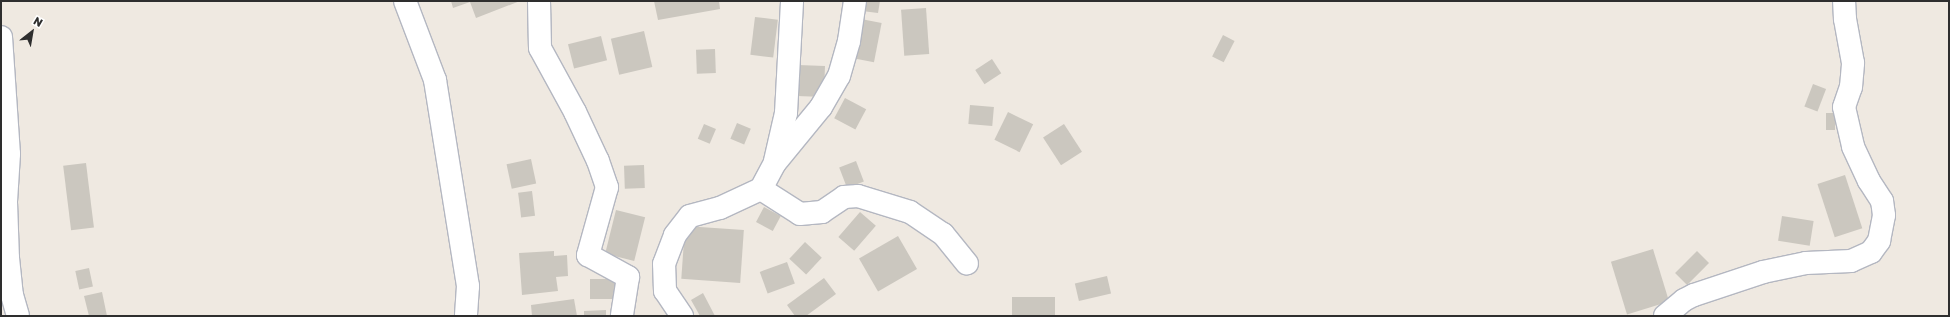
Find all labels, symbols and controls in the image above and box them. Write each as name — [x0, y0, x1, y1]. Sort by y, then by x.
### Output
north arrow — [12, 12, 52, 52]
text: N — [32, 14, 45, 29]

